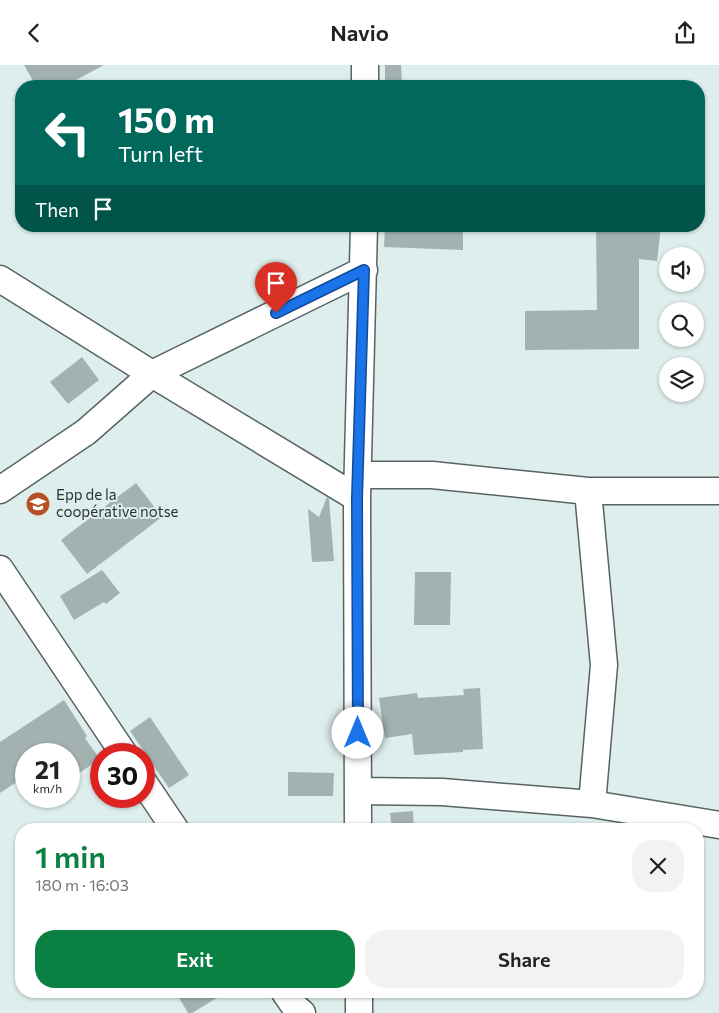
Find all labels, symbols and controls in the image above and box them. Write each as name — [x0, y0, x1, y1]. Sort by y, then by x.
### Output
icon: back — [20, 19, 48, 47]
text: Navio — [330, 19, 389, 46]
icon: share — [671, 19, 699, 47]
text: 150 m — [118, 97, 215, 140]
icon: left — [35, 100, 100, 165]
text: Turn left — [118, 140, 203, 167]
icon: arrive — [89, 195, 117, 223]
text: Then — [35, 198, 79, 221]
map controls — [659, 247, 704, 402]
button: sound — [659, 247, 704, 292]
pin — [255, 262, 297, 313]
icon: arrive — [262, 269, 290, 297]
button: search — [659, 302, 704, 347]
button: layers — [659, 357, 704, 402]
place label: Epp de la coopérative notse — [56, 485, 178, 520]
school or university icon: Epp de la coopérative notse — [25, 491, 51, 517]
position arrow — [331, 706, 383, 758]
speed limit sign: 30 — [90, 743, 155, 808]
text: 21 — [35, 754, 60, 784]
text: km/h — [33, 781, 62, 795]
text: 1 min — [35, 837, 106, 874]
button: close — [632, 840, 684, 892]
text: 180 m · 16:03 — [35, 875, 129, 894]
button: Exit — [35, 930, 355, 988]
button: Share — [365, 930, 684, 988]

